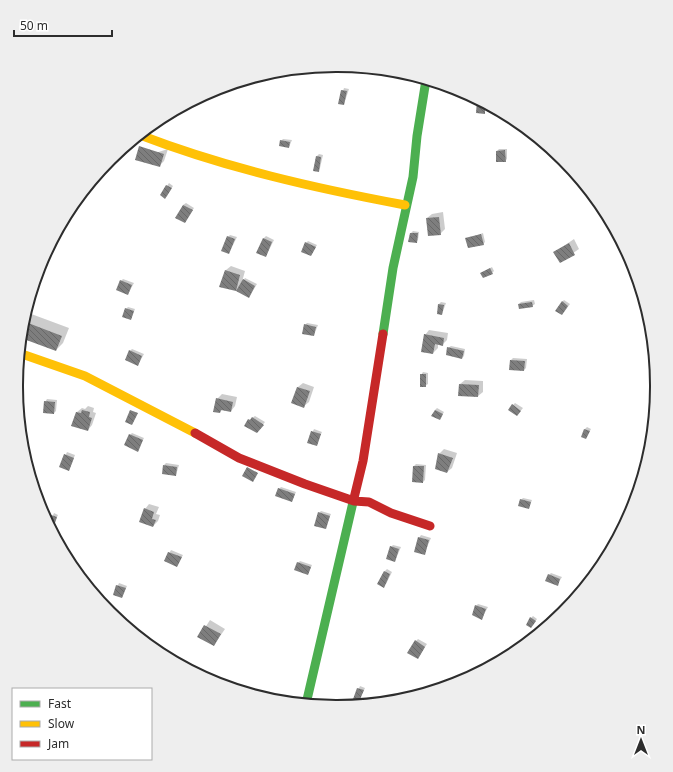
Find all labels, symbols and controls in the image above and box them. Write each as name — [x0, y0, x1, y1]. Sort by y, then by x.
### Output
scale bar — [14, 12, 112, 38]
text: 50 m — [20, 17, 48, 34]
legend — [12, 688, 152, 760]
text: Fast — [48, 695, 72, 712]
text: Slow — [48, 715, 75, 732]
north arrow — [621, 720, 661, 760]
text: N — [637, 722, 645, 737]
text: Jam — [47, 735, 69, 752]

